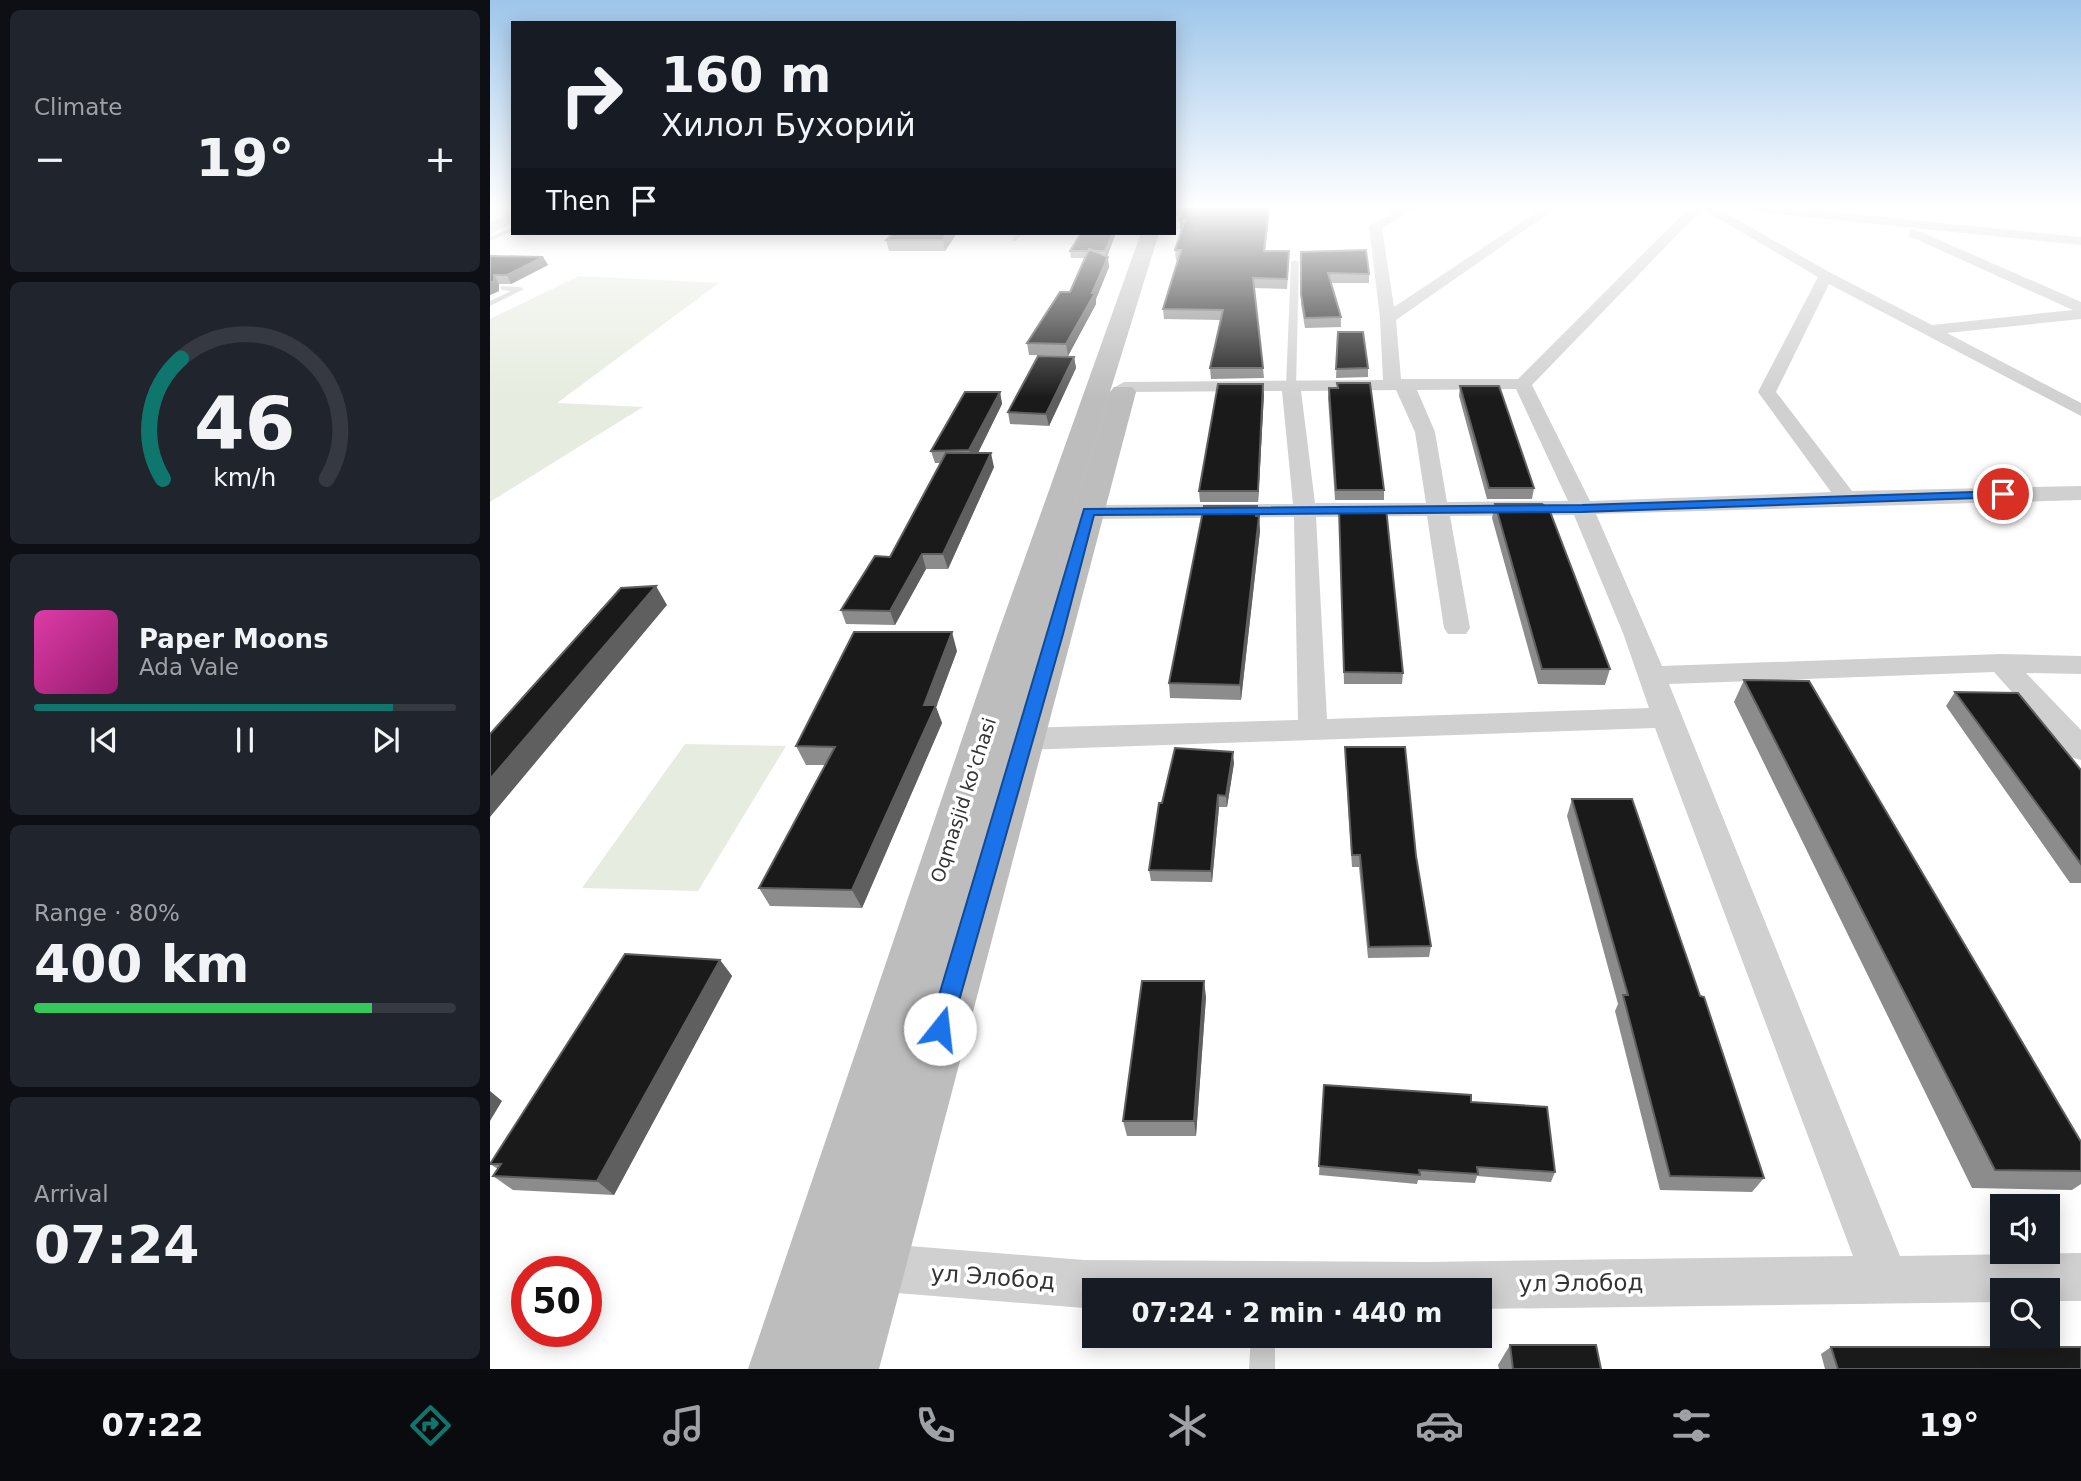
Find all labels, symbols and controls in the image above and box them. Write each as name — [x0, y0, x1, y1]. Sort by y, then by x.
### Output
text: 160 m — [661, 47, 831, 104]
icon: right — [546, 49, 637, 140]
text: Climate — [34, 94, 123, 120]
text: Хилол Бухорий — [661, 106, 916, 144]
text: 19° — [196, 128, 294, 188]
text: − — [34, 137, 66, 181]
text: + — [424, 137, 456, 181]
icon: arrive — [625, 182, 663, 220]
text: Then — [546, 186, 611, 216]
text: 46 — [194, 381, 296, 466]
text: km/h — [213, 462, 277, 491]
pin — [1973, 464, 2033, 524]
icon: arrive — [1984, 475, 2022, 513]
text: Paper Moons — [139, 624, 329, 654]
text: Ada Vale — [139, 654, 239, 680]
street label: Oqmasjid ko'chasi — [926, 715, 1000, 885]
icon: previous — [85, 721, 123, 759]
icon: pause — [226, 721, 264, 759]
icon: next — [367, 721, 405, 759]
text: Range · 80% — [34, 900, 180, 926]
text: 400 km — [34, 934, 249, 994]
position arrow — [903, 992, 977, 1066]
text: Arrival — [34, 1181, 109, 1207]
map controls — [1990, 1194, 2060, 1348]
button: sound — [1990, 1194, 2060, 1264]
text: 07:24 — [34, 1215, 200, 1275]
speed limit sign: 50 — [511, 1256, 602, 1347]
street label: ул Элобод — [930, 1260, 1056, 1294]
street label: ул Элобод — [1518, 1269, 1644, 1297]
button: search — [1990, 1278, 2060, 1348]
text: 07:24 · 2 min · 440 m — [1132, 1298, 1442, 1328]
icon: directions — [406, 1401, 455, 1450]
icon: music — [659, 1401, 708, 1450]
icon: phone — [911, 1401, 960, 1450]
icon: climate — [1163, 1401, 1212, 1450]
icon: car — [1415, 1401, 1464, 1450]
icon: filters — [1667, 1401, 1716, 1450]
text: 07:22 — [102, 1406, 203, 1444]
text: 19° — [1919, 1406, 1979, 1444]

